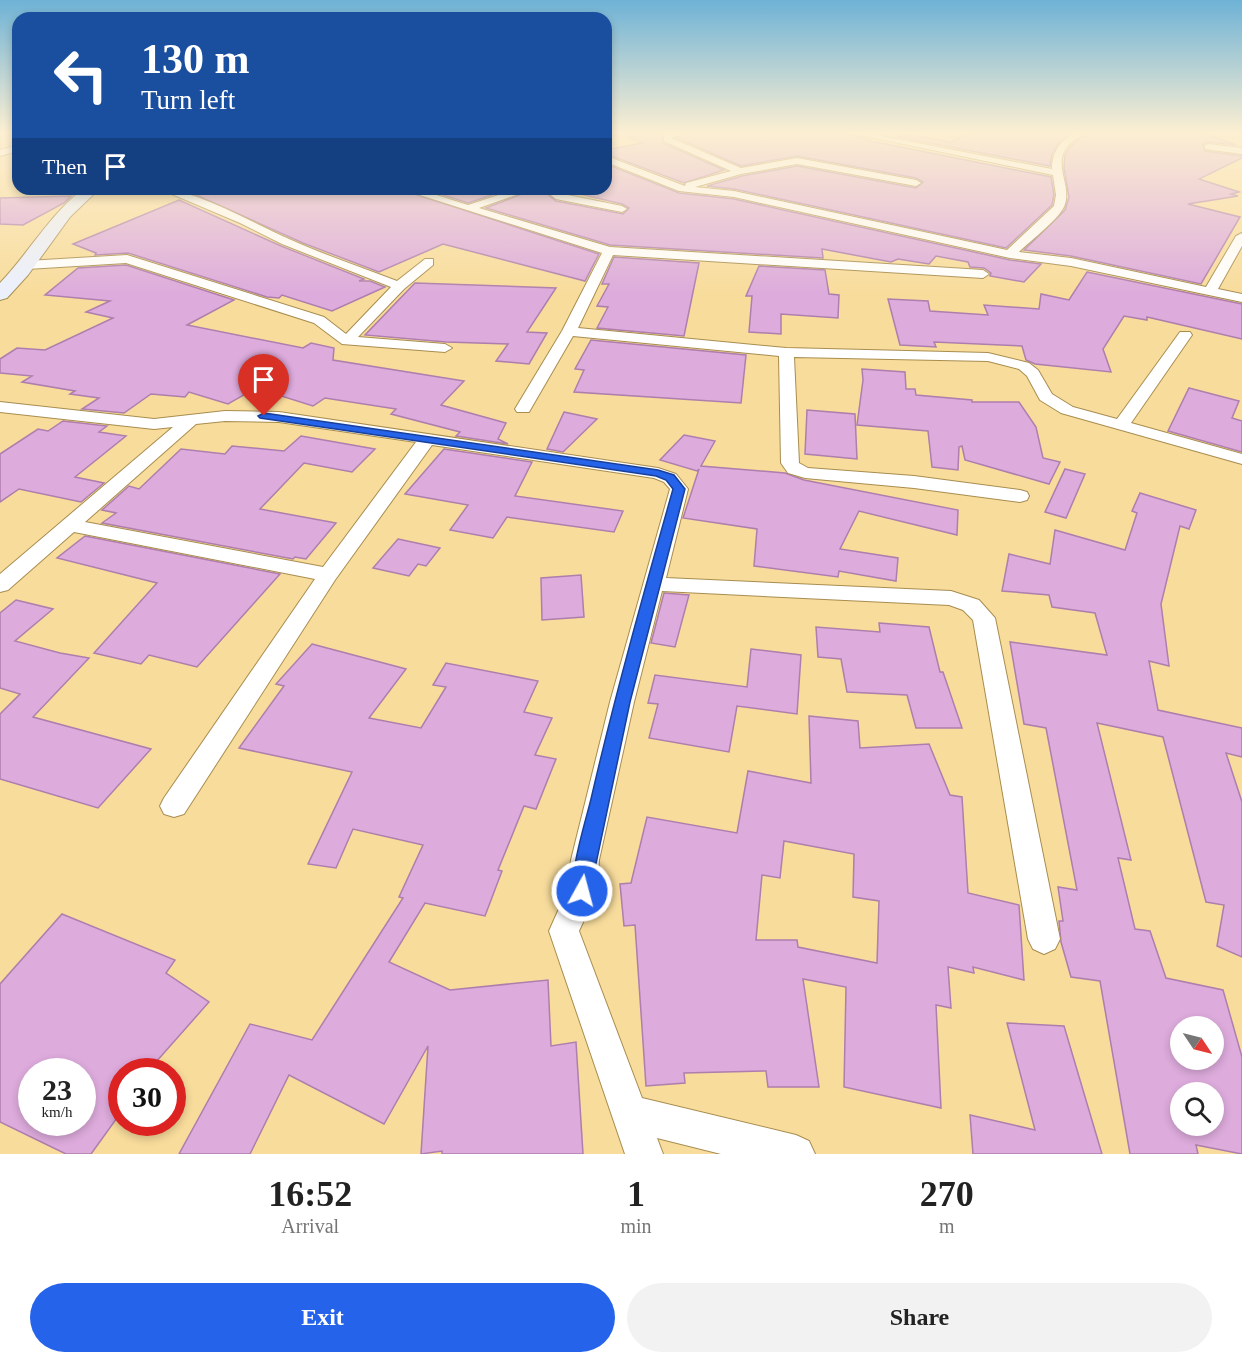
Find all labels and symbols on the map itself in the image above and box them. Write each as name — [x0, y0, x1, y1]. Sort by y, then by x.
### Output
pin — [238, 354, 289, 416]
position arrow — [550, 859, 614, 923]
north arrow — [1170, 1016, 1224, 1070]
speed limit sign: 30 — [108, 1058, 186, 1136]

